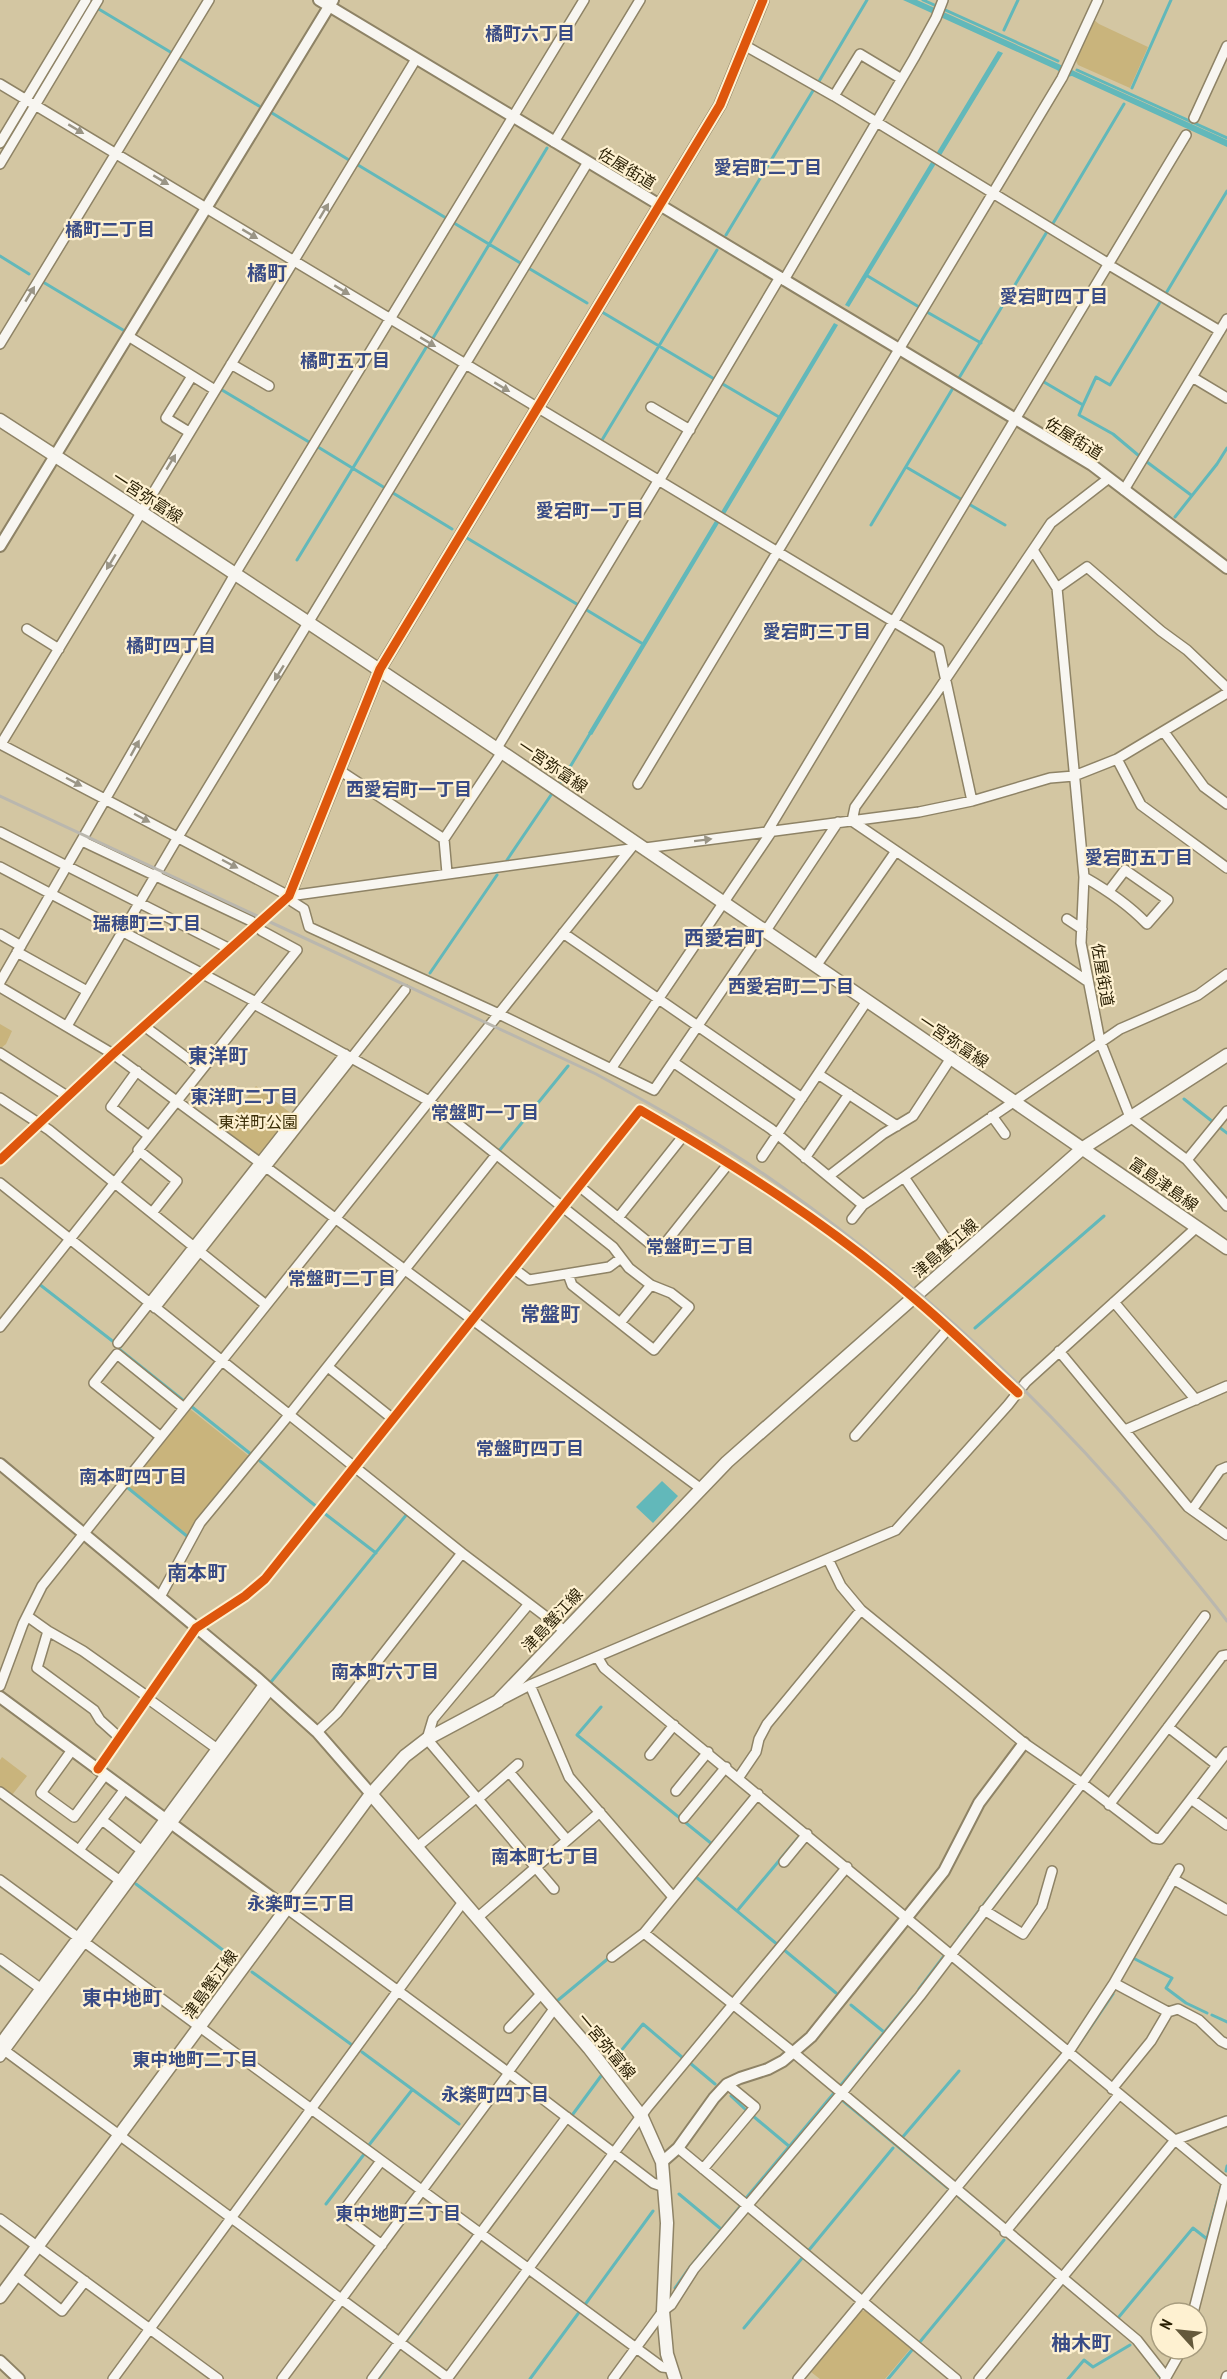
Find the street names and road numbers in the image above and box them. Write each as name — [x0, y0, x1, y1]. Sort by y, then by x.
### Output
street label: 佐屋街道 — [594, 143, 660, 193]
street label: 佐屋街道 — [1042, 413, 1106, 463]
street label: 一宮弥富線 — [109, 467, 187, 527]
street label: 一宮弥富線 — [514, 735, 592, 797]
street label: 佐屋街道 — [1088, 942, 1118, 1008]
street label: 一宮弥富線 — [915, 1010, 993, 1072]
street label: 富島津島線 — [1125, 1153, 1203, 1215]
street label: 津島蟹江線 — [908, 1214, 982, 1282]
street label: 津島蟹江線 — [517, 1584, 587, 1656]
street label: 津島蟹江線 — [178, 1946, 242, 2022]
street label: 一宮弥富線 — [574, 2009, 640, 2083]

